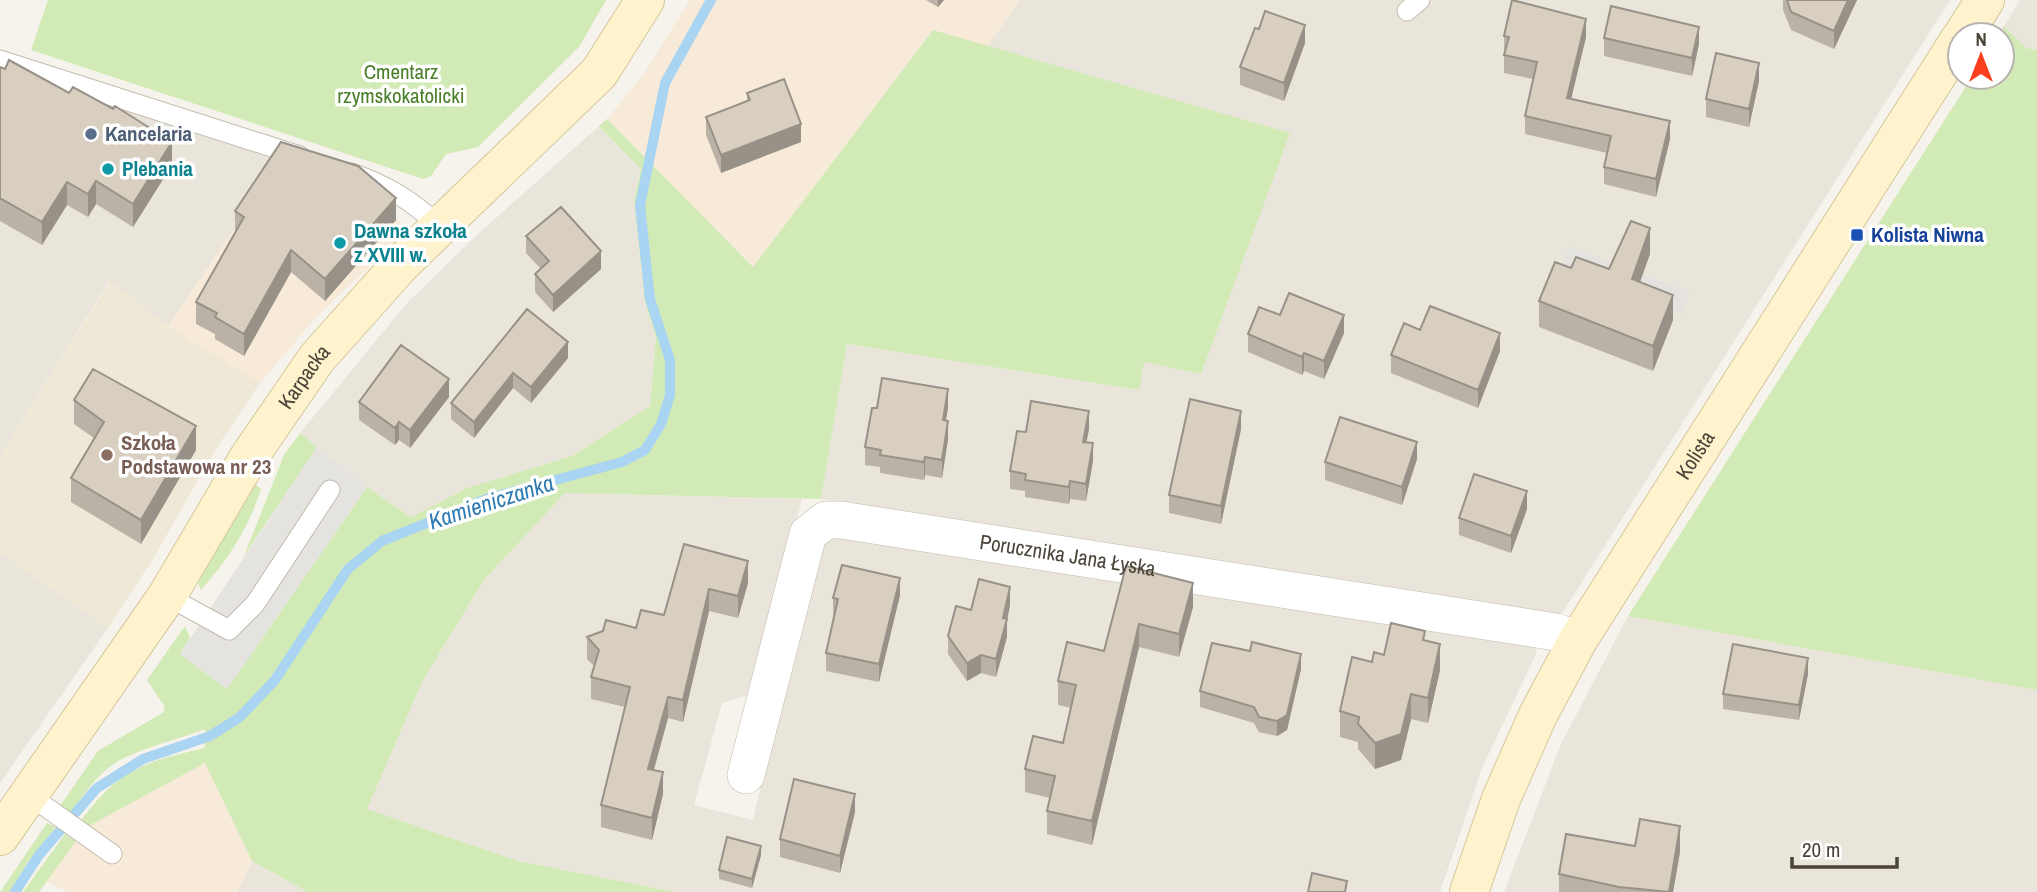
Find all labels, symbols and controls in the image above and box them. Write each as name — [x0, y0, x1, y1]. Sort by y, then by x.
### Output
north arrow — [1946, 21, 2016, 91]
text: N — [1975, 26, 1987, 52]
park label: Cmentarz rzymskokatolicki — [337, 57, 465, 110]
place label: Kancelaria — [105, 119, 193, 148]
marker: Kancelaria — [83, 126, 99, 142]
place label: Plebania — [122, 154, 193, 183]
marker: Plebania — [100, 161, 116, 177]
place label: Dawna szkoła z XVIII w. — [354, 216, 467, 269]
place label: Kolista Niwna — [1871, 220, 1984, 249]
marker: Kolista Niwna — [1849, 227, 1865, 243]
marker: Dawna szkoła z XVIII w. — [332, 235, 348, 251]
street label: Karpacka — [271, 338, 337, 415]
street label: Kolista — [1669, 425, 1722, 485]
place label: Szkoła Podstawowa nr 23 — [121, 428, 271, 481]
marker: Szkoła Podstawowa nr 23 — [99, 447, 115, 463]
water label: Kamieniczanka — [424, 467, 557, 536]
street label: Porucznika Jana Łyska — [978, 527, 1158, 583]
scale bar — [1792, 826, 1897, 870]
text: 20 m — [1802, 835, 1840, 864]

